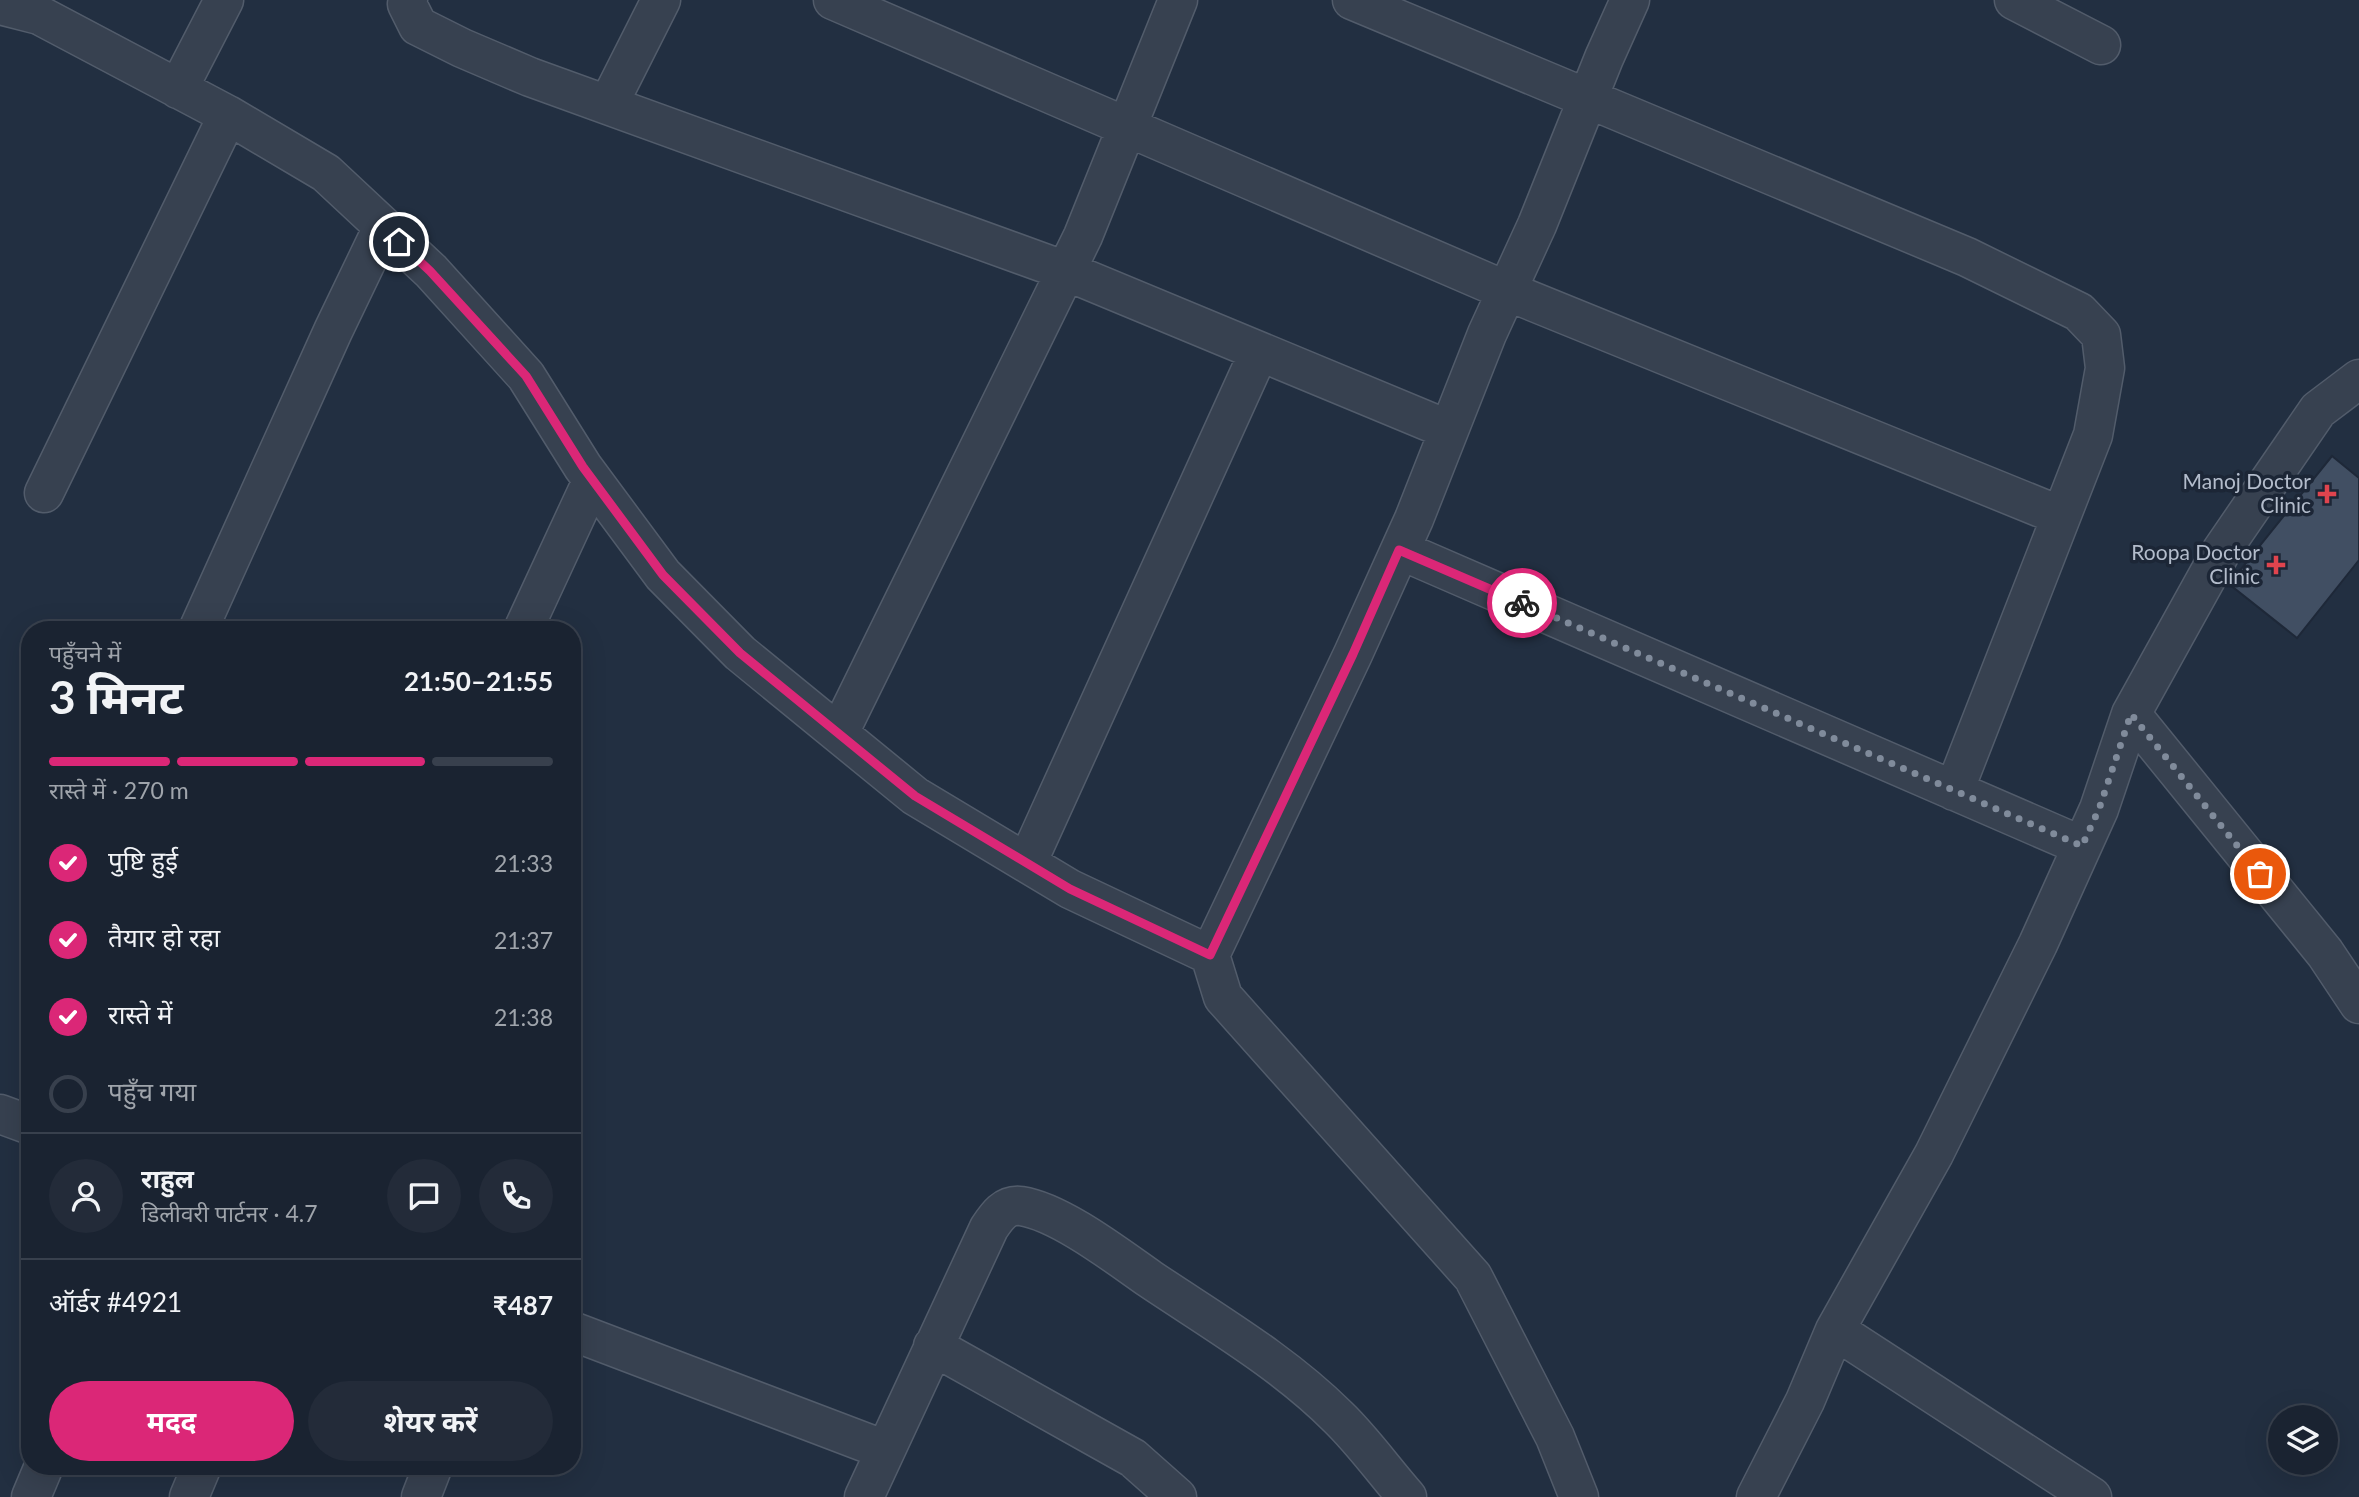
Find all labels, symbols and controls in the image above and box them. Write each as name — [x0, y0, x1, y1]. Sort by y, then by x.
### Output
pin — [369, 212, 429, 272]
icon: home — [380, 223, 418, 261]
place label: Manoj Doctor Clinic — [2183, 468, 2311, 517]
marker: Manoj Doctor Clinic — [2317, 484, 2337, 504]
place label: Roopa Doctor Clinic — [2131, 539, 2260, 588]
marker: Roopa Doctor Clinic — [2266, 555, 2286, 575]
courier — [1487, 568, 1557, 638]
icon: bike — [1503, 584, 1541, 622]
text: पहुँचने में — [49, 639, 121, 667]
text: 21:50–21:55 — [404, 665, 553, 697]
text: 3 मिनट — [49, 669, 183, 724]
text: रास्ते में · 270 m — [49, 776, 189, 804]
icon: check — [49, 844, 87, 882]
text: पुष्टि हुई — [108, 844, 178, 876]
pin — [2230, 844, 2290, 904]
text: 21:33 — [494, 849, 553, 877]
icon: bag — [2241, 855, 2279, 893]
icon: check — [49, 921, 87, 959]
text: तैयार हो रहा — [108, 921, 220, 953]
text: 21:37 — [494, 926, 553, 954]
icon: check — [49, 998, 87, 1036]
text: रास्ते में — [108, 998, 173, 1030]
text: 21:38 — [494, 1003, 553, 1031]
text: पहुँच गया — [108, 1075, 196, 1107]
button: person — [49, 1159, 123, 1233]
button: chat — [387, 1159, 461, 1233]
button: phone — [479, 1159, 553, 1233]
text: राहुल — [141, 1162, 194, 1194]
text: डिलीवरी पार्टनर · 4.7 — [141, 1199, 318, 1227]
text: ऑर्डर #4921 — [49, 1286, 182, 1318]
text: ₹487 — [493, 1289, 553, 1321]
button: मदद — [49, 1381, 294, 1461]
button: शेयर करें — [308, 1381, 553, 1461]
map controls — [2268, 1405, 2338, 1475]
button: layers — [2268, 1405, 2338, 1475]

